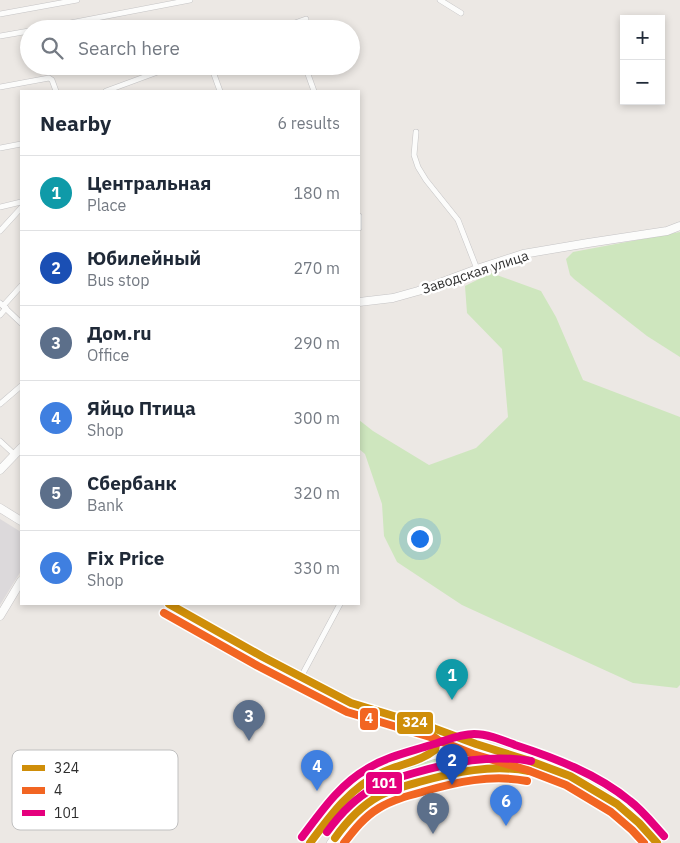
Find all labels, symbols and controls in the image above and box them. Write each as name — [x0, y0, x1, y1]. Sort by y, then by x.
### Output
map controls — [620, 15, 665, 105]
button: + — [620, 15, 665, 60]
search box — [20, 20, 360, 75]
icon: search — [38, 34, 66, 62]
text: Search here — [78, 36, 180, 60]
button: − — [620, 60, 665, 105]
text: Nearby — [40, 109, 111, 137]
text: 6 results — [277, 113, 340, 133]
text: Центральная — [87, 171, 211, 195]
text: 1 — [51, 183, 61, 203]
text: 180 m — [293, 183, 340, 203]
text: Place — [87, 195, 126, 215]
text: Юбилейный — [87, 246, 201, 270]
street label: Заводская улица — [419, 246, 531, 298]
text: 2 — [51, 258, 61, 278]
text: 270 m — [293, 258, 340, 278]
text: Bus stop — [87, 270, 150, 290]
text: Дом.ru — [87, 321, 152, 345]
text: 3 — [51, 333, 61, 353]
text: 290 m — [293, 333, 340, 353]
text: Office — [87, 345, 129, 365]
text: Яйцо Птица — [87, 396, 196, 420]
text: 4 — [51, 408, 61, 428]
text: 300 m — [293, 408, 340, 428]
text: Shop — [87, 420, 124, 440]
text: Сбербанк — [87, 471, 177, 495]
text: 5 — [51, 483, 61, 503]
text: 320 m — [293, 483, 340, 503]
text: Bank — [87, 495, 124, 515]
your location — [407, 526, 433, 552]
text: Fix Price — [87, 546, 164, 570]
text: 6 — [51, 558, 61, 578]
text: 330 m — [293, 558, 340, 578]
text: Shop — [87, 570, 124, 590]
pin: 1 — [436, 659, 468, 700]
pin: 3 — [233, 700, 265, 741]
line badge: 4 — [359, 707, 379, 731]
text: 4 — [365, 709, 373, 727]
line badge: 324 — [396, 711, 434, 735]
text: 324 — [402, 713, 428, 731]
pin: 2 — [436, 744, 468, 785]
legend — [12, 750, 178, 830]
pin: 4 — [301, 750, 333, 791]
text: 324 — [54, 759, 79, 777]
line badge: 101 — [365, 771, 403, 795]
text: 101 — [371, 774, 397, 792]
text: 4 — [54, 781, 62, 799]
pin: 6 — [490, 785, 522, 826]
pin: 5 — [417, 793, 449, 834]
text: 101 — [54, 804, 79, 822]

